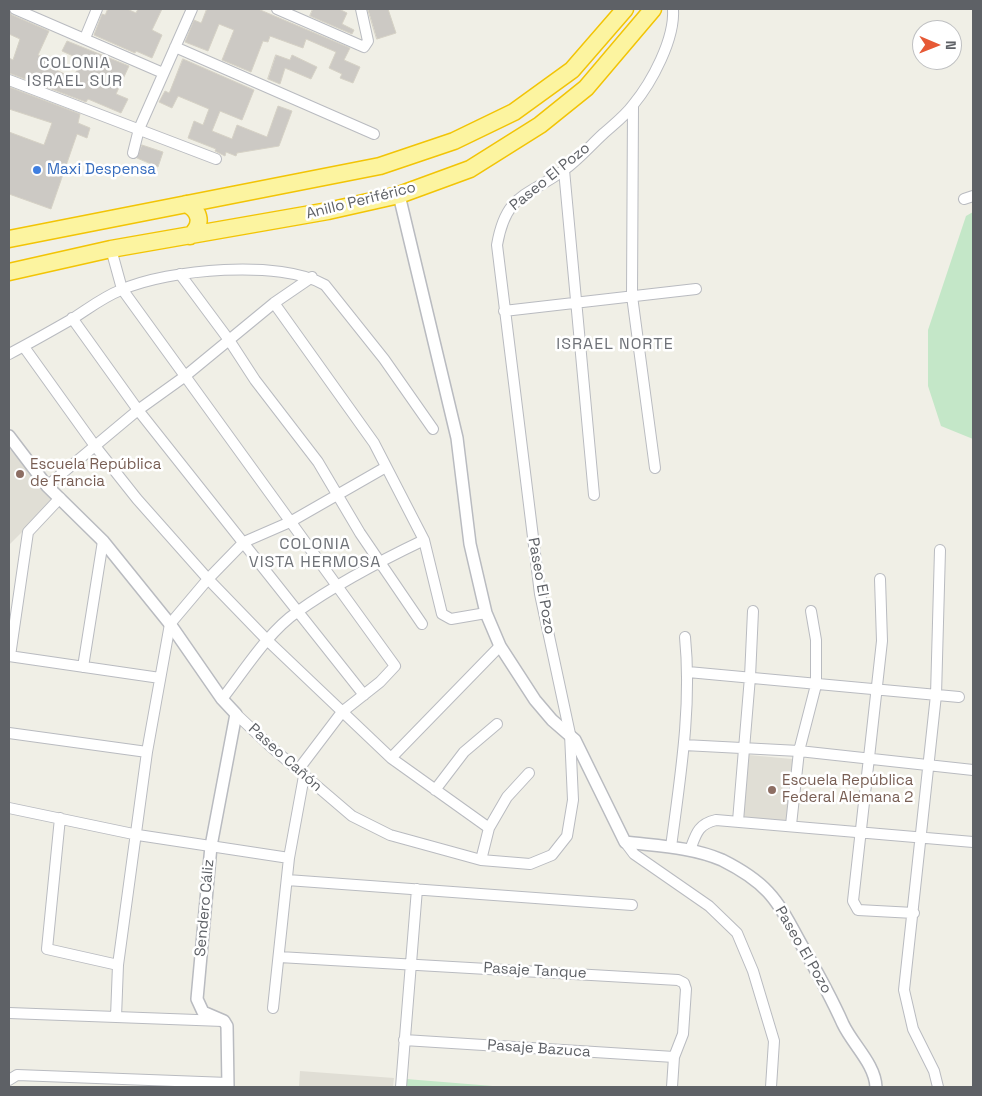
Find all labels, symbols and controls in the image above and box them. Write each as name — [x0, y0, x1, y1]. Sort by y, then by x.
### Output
north arrow — [912, 20, 962, 70]
text: N — [942, 40, 960, 50]
district label: COLONIA ISRAEL SUR — [26, 54, 124, 92]
street label: Paseo El Pozo — [506, 139, 594, 215]
place label: Maxi Despensa — [47, 161, 156, 179]
marker: Maxi Despensa — [31, 164, 43, 176]
street label: Anillo Periférico — [304, 179, 418, 223]
district label: ISRAEL NORTE — [555, 335, 675, 355]
place label: Escuela República de Francia — [30, 456, 161, 491]
marker: Escuela República de Francia — [14, 468, 26, 480]
district label: COLONIA VISTA HERMOSA — [247, 535, 383, 573]
street label: Paseo El Pozo — [524, 536, 558, 636]
street label: Paseo Cañón — [244, 720, 326, 796]
place label: Escuela República Federal Alemana 2 — [782, 772, 913, 807]
marker: Escuela República Federal Alemana 2 — [766, 784, 778, 796]
street label: Sendero Cáliz — [192, 859, 218, 957]
street label: Paseo El Pozo — [771, 903, 835, 997]
street label: Pasaje Tanque — [483, 959, 587, 983]
street label: Pasaje Bazuca — [487, 1036, 591, 1062]

